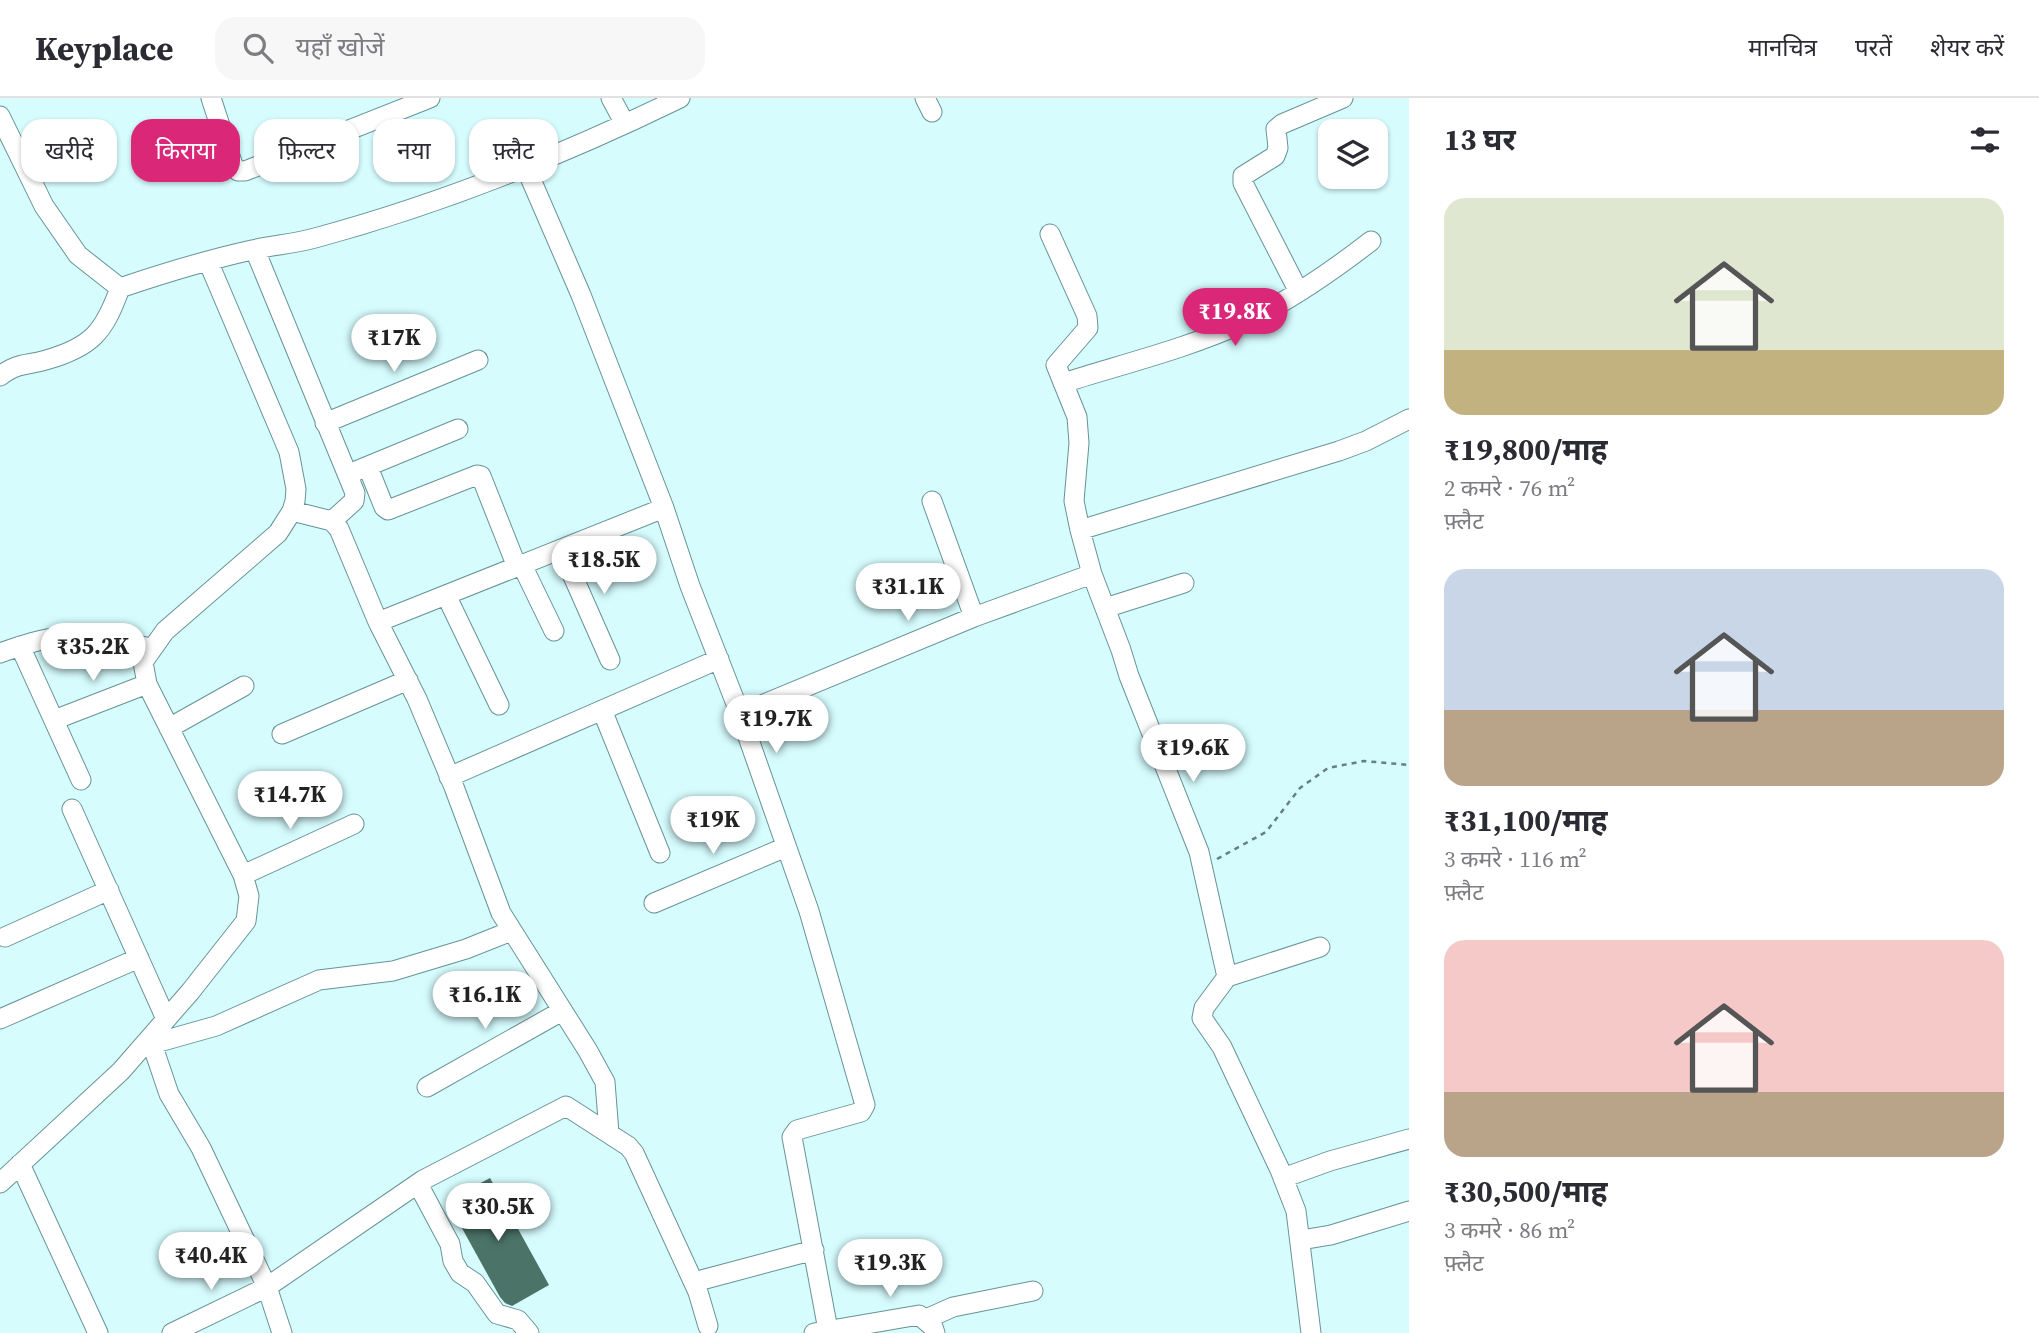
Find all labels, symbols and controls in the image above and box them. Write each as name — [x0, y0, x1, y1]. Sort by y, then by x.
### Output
search box — [215, 17, 705, 80]
text: Keyplace — [35, 26, 173, 71]
icon: search — [239, 29, 277, 67]
text: यहाँ खोजें — [295, 29, 384, 65]
text: मानचित्र — [1748, 31, 1817, 64]
text: परतें — [1855, 31, 1892, 64]
text: शेयर करें — [1930, 31, 2004, 64]
chip: खरीदें — [21, 119, 117, 182]
chip: किराया — [131, 119, 240, 182]
chip: फ़िल्टर — [254, 119, 359, 182]
chip: नया — [373, 119, 455, 182]
chip: फ़्लैट — [469, 119, 558, 182]
map controls — [1318, 119, 1388, 189]
button: layers — [1318, 119, 1388, 189]
text: 13 घर — [1444, 119, 1516, 160]
icon: filters — [1966, 121, 2004, 159]
icon: home — [1661, 243, 1787, 369]
pin: ₹19.8K — [1178, 288, 1292, 348]
text: ₹19.8K — [1199, 295, 1271, 327]
pin: ₹17K — [353, 314, 435, 374]
text: ₹17K — [367, 321, 421, 353]
text: ₹19,800/माह — [1444, 429, 1608, 470]
text: 2 कमरे · 76 m² — [1444, 472, 1575, 504]
text: फ़्लैट — [1444, 505, 1484, 537]
pin: ₹18.5K — [547, 536, 661, 596]
text: ₹18.5K — [568, 543, 640, 575]
pin: ₹31.1K — [851, 564, 965, 623]
text: ₹31.1K — [872, 570, 944, 602]
icon: home — [1661, 614, 1787, 740]
pin: ₹35.2K — [36, 624, 150, 683]
text: ₹35.2K — [57, 630, 129, 662]
pin: ₹19.7K — [719, 696, 833, 755]
text: ₹19.7K — [740, 702, 812, 734]
pin: ₹19.6K — [1136, 724, 1250, 784]
text: ₹19.6K — [1157, 731, 1229, 763]
pin: ₹14.7K — [233, 772, 347, 831]
text: ₹14.7K — [254, 778, 326, 810]
pin: ₹19K — [672, 796, 754, 856]
text: ₹31,100/माह — [1444, 800, 1608, 841]
text: ₹19K — [686, 803, 740, 835]
text: 3 कमरे · 116 m² — [1444, 843, 1587, 875]
text: फ़्लैट — [1444, 876, 1484, 908]
pin: ₹16.1K — [428, 972, 542, 1031]
text: ₹16.1K — [449, 978, 521, 1010]
icon: home — [1661, 985, 1787, 1111]
text: ₹30,500/माह — [1444, 1171, 1608, 1212]
pin: ₹30.5K — [441, 1184, 555, 1243]
text: ₹30.5K — [462, 1190, 534, 1222]
text: 3 कमरे · 86 m² — [1444, 1214, 1575, 1246]
pin: ₹40.4K — [154, 1232, 268, 1292]
text: ₹40.4K — [175, 1239, 247, 1271]
pin: ₹19.3K — [833, 1240, 947, 1299]
text: ₹19.3K — [854, 1246, 926, 1278]
text: फ़्लैट — [1444, 1247, 1484, 1279]

